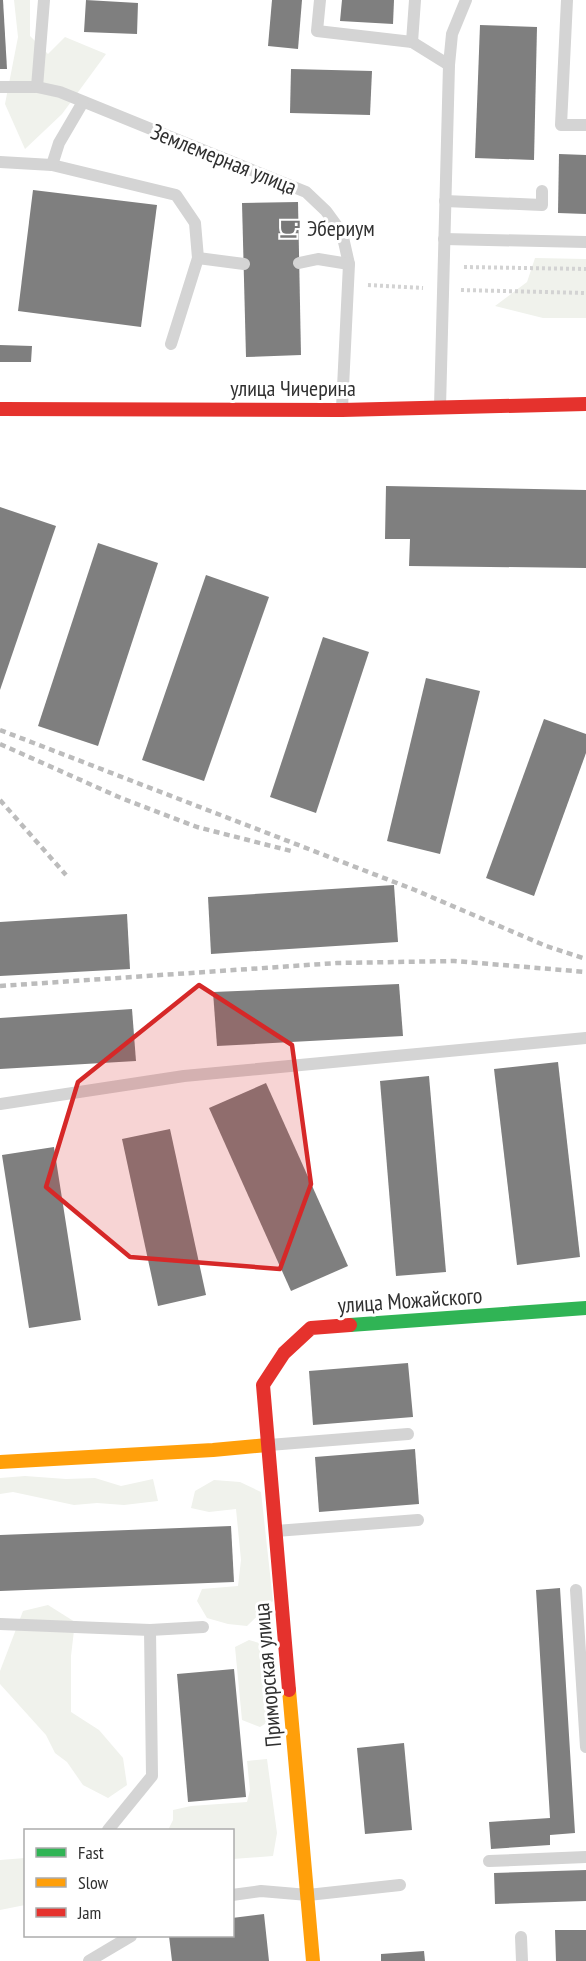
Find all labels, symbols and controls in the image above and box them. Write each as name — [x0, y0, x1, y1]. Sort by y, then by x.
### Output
street label: Землемерная улица — [147, 117, 301, 201]
place label: Эбериум — [307, 214, 375, 242]
cafe icon: Эбериум — [278, 216, 302, 240]
street label: улица Чичерина — [230, 374, 356, 402]
street label: улица Можайского — [337, 1281, 483, 1319]
street label: Приморская улица — [247, 1602, 287, 1748]
legend — [24, 1829, 234, 1937]
text: Fast — [78, 1841, 104, 1864]
text: Slow — [78, 1871, 109, 1894]
text: Jam — [77, 1901, 101, 1924]

